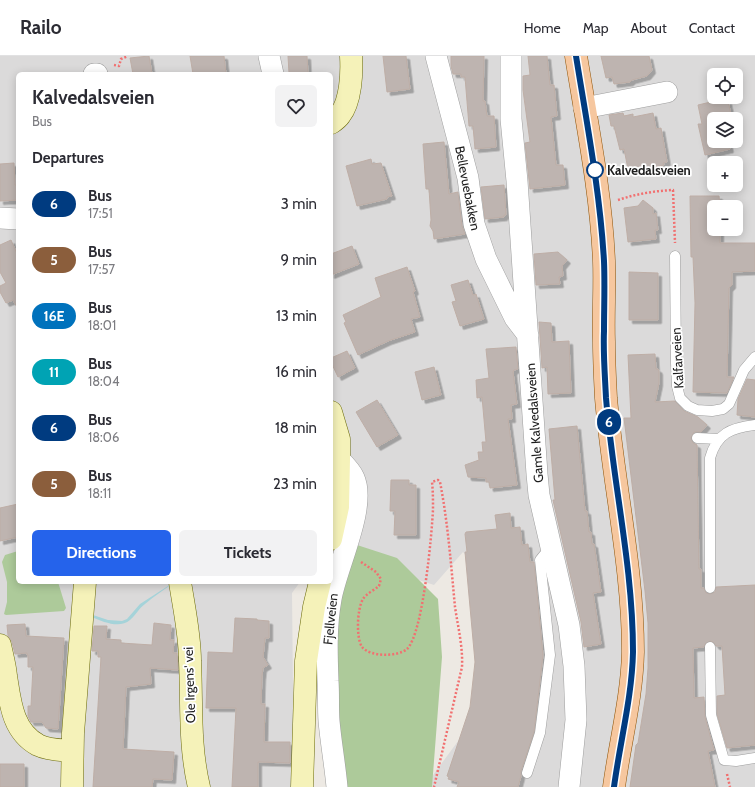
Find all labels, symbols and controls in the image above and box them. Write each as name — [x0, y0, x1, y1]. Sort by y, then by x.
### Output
text: Railo — [20, 16, 62, 39]
text: Home — [524, 19, 561, 37]
text: Map — [583, 19, 608, 37]
text: About — [630, 19, 667, 37]
text: Contact — [689, 19, 735, 37]
map controls — [707, 68, 743, 236]
button: locate — [707, 68, 743, 104]
button: heart — [275, 85, 317, 127]
text: Kalvedalsveien — [32, 86, 154, 109]
button: layers — [707, 112, 743, 148]
text: Bus — [32, 113, 52, 129]
street label: Bellevuebakken — [452, 144, 484, 232]
text: Departures — [32, 149, 104, 167]
button: + — [707, 156, 743, 192]
marker: Kalvedalsveien — [586, 161, 604, 179]
place label: Kalvedalsveien — [607, 162, 691, 178]
text: Bus — [88, 187, 112, 205]
text: 6 — [50, 195, 58, 213]
text: 3 min — [281, 195, 317, 213]
button: − — [707, 200, 743, 236]
text: 17:51 — [88, 205, 113, 221]
text: Bus — [88, 243, 112, 261]
text: 5 — [50, 251, 58, 269]
text: 9 min — [280, 251, 317, 269]
text: 17:57 — [88, 261, 115, 277]
text: Bus — [88, 299, 112, 317]
text: 16E — [44, 307, 65, 325]
text: 13 min — [276, 307, 317, 325]
text: 18:01 — [88, 317, 116, 333]
street label: Kalfarveien — [667, 327, 687, 389]
text: Bus — [88, 355, 112, 373]
text: 11 — [49, 363, 59, 381]
text: 16 min — [275, 363, 317, 381]
street label: Gamle Kalvedalsveien — [522, 363, 546, 483]
text: 18:04 — [88, 373, 119, 389]
line badge: 6 — [596, 409, 622, 435]
text: Bus — [88, 411, 112, 429]
text: 6 — [605, 413, 613, 431]
text: 6 — [50, 419, 58, 437]
text: 18 min — [275, 419, 317, 437]
text: 18:06 — [88, 429, 119, 445]
text: Bus — [88, 467, 112, 485]
text: 5 — [50, 475, 58, 493]
text: 23 min — [273, 475, 317, 493]
text: 18:11 — [88, 485, 111, 501]
button: Directions — [32, 530, 171, 576]
button: Tickets — [179, 530, 317, 576]
street label: Fjellveien — [319, 592, 342, 646]
street label: Ole Irgens' vei — [180, 647, 198, 723]

